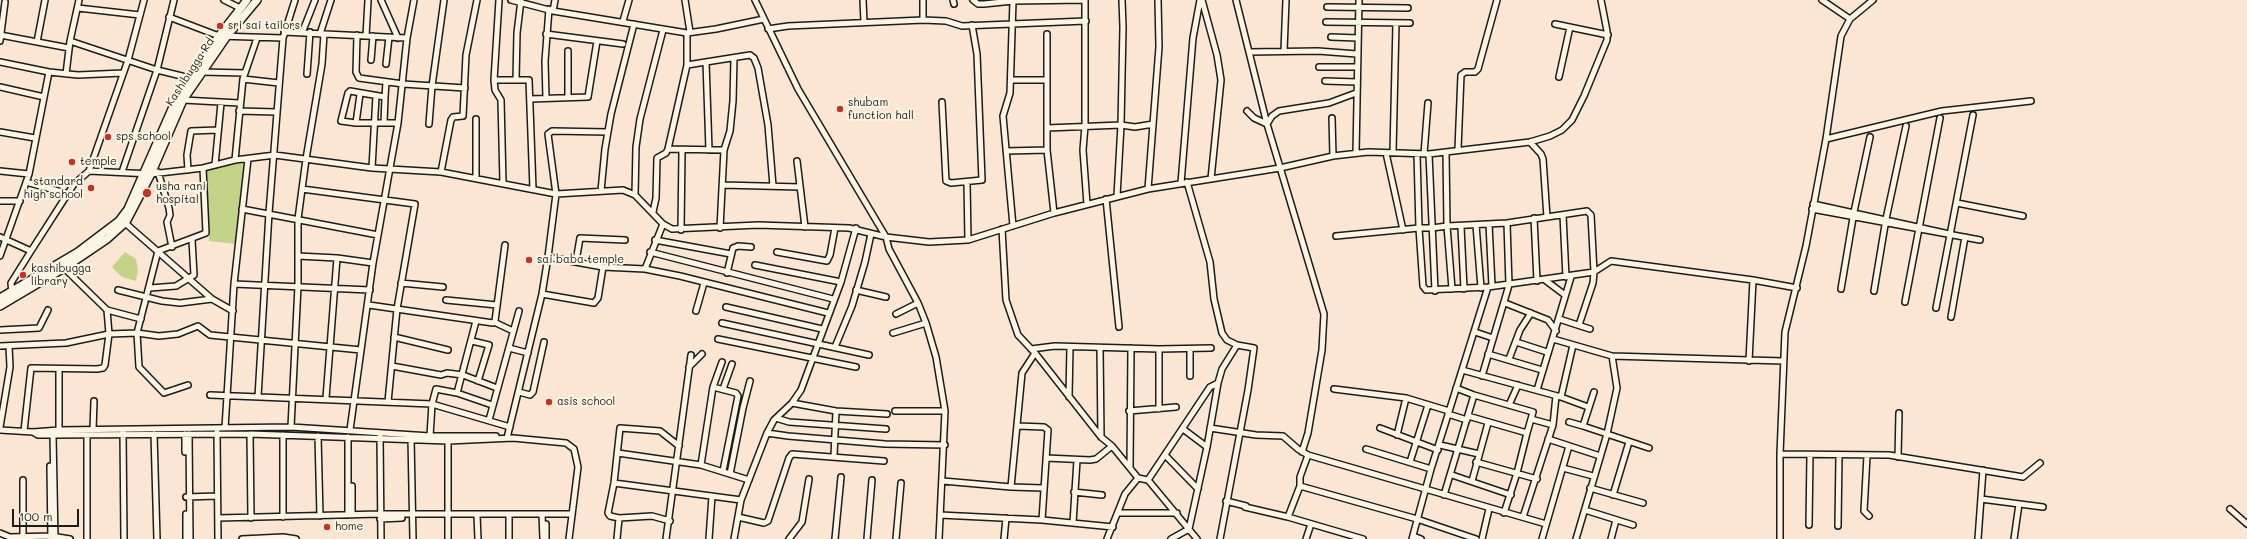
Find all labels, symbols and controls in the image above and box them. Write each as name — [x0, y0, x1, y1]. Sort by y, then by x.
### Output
place label: sri sai tailors — [228, 19, 300, 33]
marker: sri sai tailors — [215, 21, 225, 31]
street label: Kashibugga Rd — [163, 35, 217, 109]
place label: shubam function hall — [848, 96, 914, 122]
marker: shubam function hall — [835, 104, 845, 114]
place label: sps school — [116, 130, 171, 144]
marker: sps school — [103, 132, 113, 142]
place label: temple — [80, 155, 117, 169]
marker: temple — [67, 157, 77, 167]
place label: standard high school — [24, 175, 83, 201]
place label: usha rani hospital — [156, 180, 206, 206]
marker: standard high school — [86, 183, 96, 193]
marker: usha rani hospital — [141, 187, 153, 199]
place label: sai baba temple — [537, 253, 624, 267]
marker: sai baba temple — [524, 255, 534, 265]
place label: kashibugga library — [31, 262, 91, 288]
marker: kashibugga library — [18, 270, 28, 280]
place label: asis school — [557, 395, 615, 409]
marker: asis school — [544, 397, 554, 407]
scale bar — [14, 501, 81, 527]
text: 100 m — [19, 508, 53, 524]
place label: home — [335, 520, 363, 534]
marker: home — [322, 522, 332, 532]

